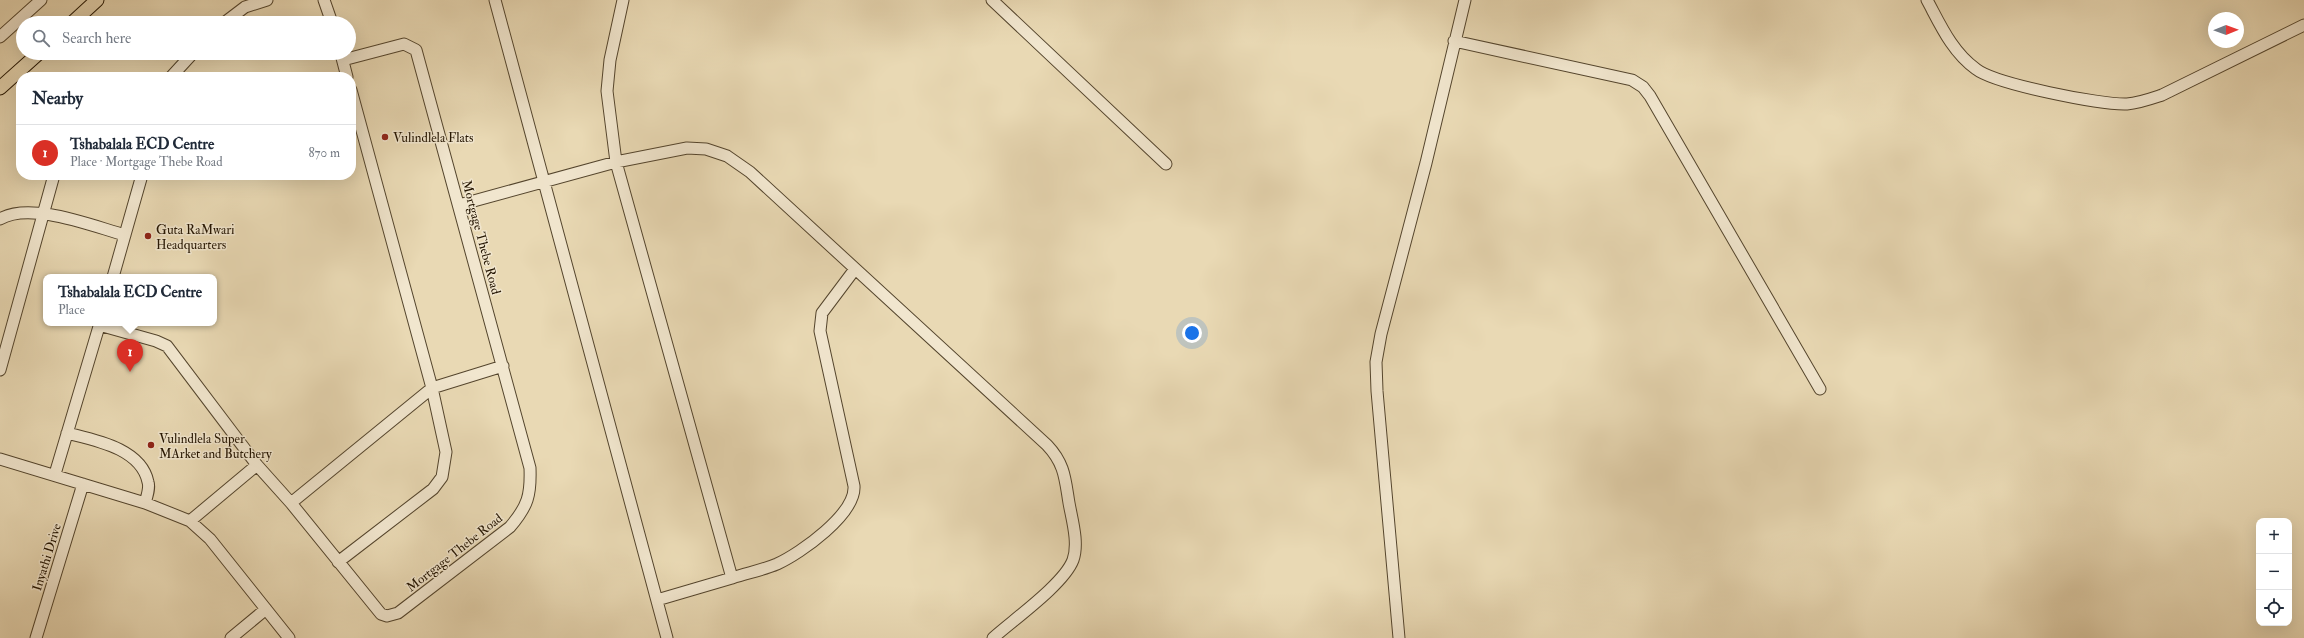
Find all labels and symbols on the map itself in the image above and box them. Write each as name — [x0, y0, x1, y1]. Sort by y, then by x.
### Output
north arrow — [2208, 12, 2244, 48]
place label: Vulindlela Flats — [393, 130, 474, 146]
marker: Vulindlela Flats — [380, 132, 390, 142]
street label: Mortgage Thebe Road — [458, 178, 504, 297]
place label: Guta RaMwari Headquarters — [156, 222, 235, 253]
marker: Guta RaMwari Headquarters — [143, 231, 153, 241]
your location — [1182, 323, 1202, 343]
pin: 1 — [117, 339, 143, 372]
place label: Vulindlela Super MArket and Butchery — [159, 431, 272, 463]
marker: Vulindlela Super MArket and Butchery — [146, 440, 156, 450]
street label: Mortgage Thebe Road — [403, 510, 506, 595]
street label: Inyathi Drive — [29, 521, 66, 593]

